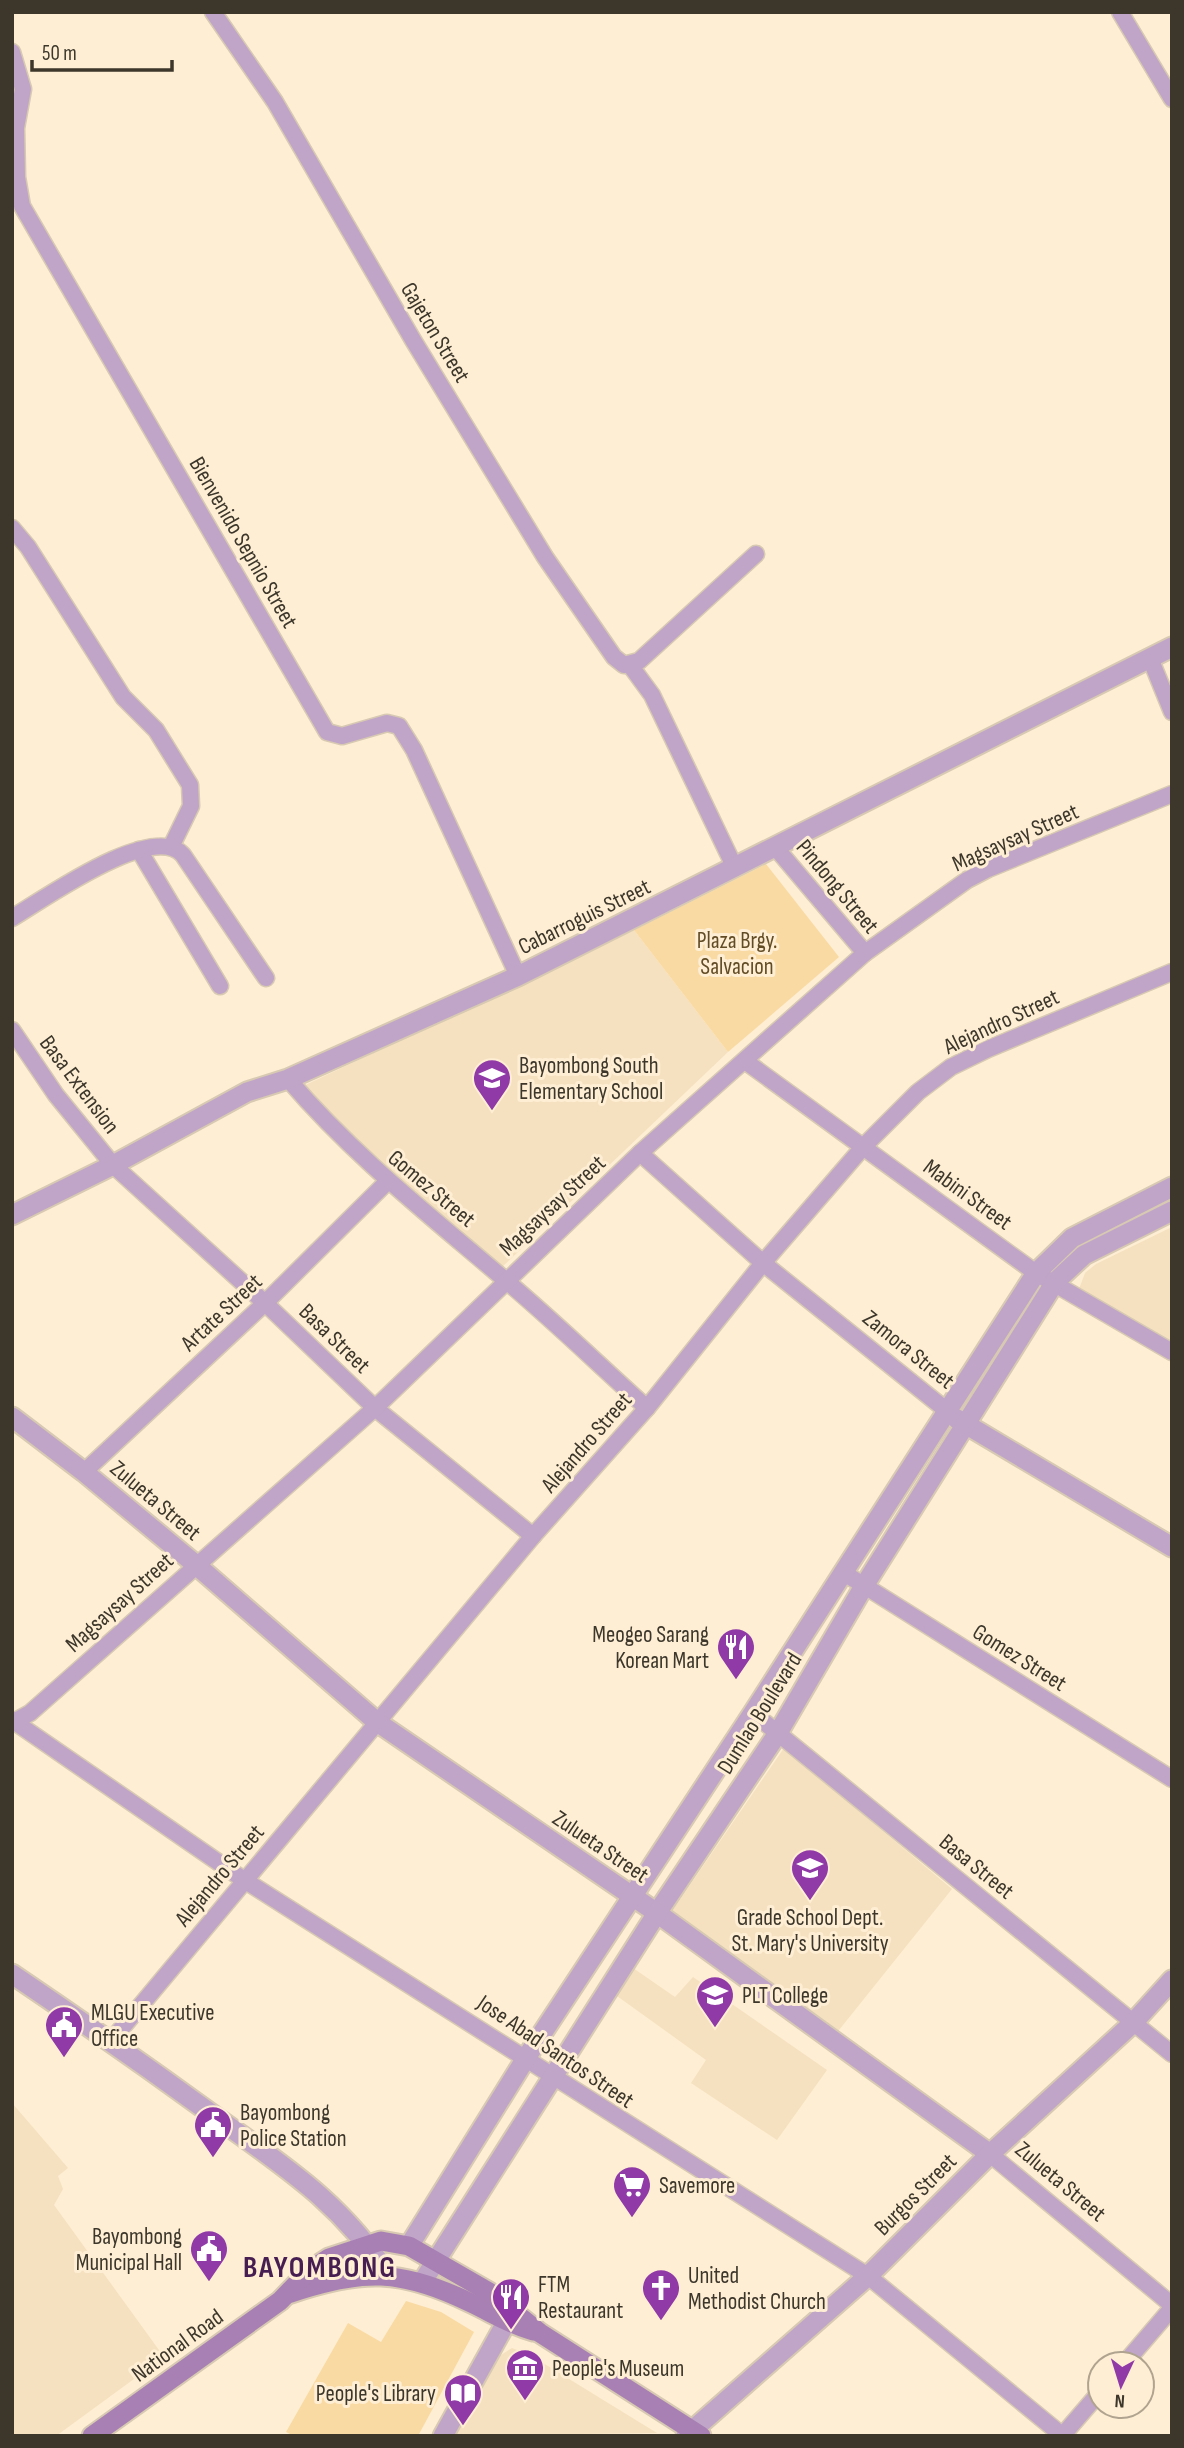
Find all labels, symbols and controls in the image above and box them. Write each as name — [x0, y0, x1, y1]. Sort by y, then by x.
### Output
scale bar — [32, 28, 172, 72]
text: 50 m — [42, 41, 77, 66]
street label: Gajeton Street — [394, 277, 476, 388]
street label: Bienvenido Sepnio Street — [183, 452, 303, 633]
street label: Magsaysay Street — [948, 798, 1083, 878]
street label: Pindong Street — [790, 834, 885, 939]
street label: Cabarroguis Street — [514, 873, 655, 961]
park label: Plaza Brgy. Salvacion — [697, 927, 777, 981]
street label: Alejandro Street — [938, 983, 1064, 1061]
street label: Basa Extension — [33, 1030, 125, 1139]
place label: Bayombong South Elementary School — [519, 1052, 663, 1106]
school or university icon: Bayombong South Elementary School — [471, 1057, 513, 1112]
street label: Gomez Street — [382, 1144, 481, 1233]
street label: Magsaysay Street — [494, 1149, 612, 1262]
street label: Mabini Street — [918, 1153, 1017, 1236]
street label: Artate Street — [174, 1268, 268, 1358]
street label: Basa Street — [293, 1298, 376, 1379]
street label: Zamora Street — [857, 1304, 960, 1395]
street label: Alejandro Street — [535, 1387, 638, 1499]
street label: Zulueta Street — [104, 1455, 206, 1547]
street label: Magsaysay Street — [60, 1547, 179, 1658]
street label: Gomez Street — [967, 1618, 1072, 1698]
place label: Meogeo Sarang Korean Mart — [592, 1621, 709, 1675]
restaurant icon: Meogeo Sarang Korean Mart — [715, 1626, 757, 1681]
street label: Dumlao Boulevard — [711, 1648, 808, 1779]
street label: Zulueta Street — [547, 1804, 654, 1889]
street label: Alejandro Street — [169, 1819, 270, 1933]
street label: Basa Street — [933, 1828, 1020, 1905]
school or university icon: Grade School Dept. St. Mary's University — [789, 1847, 831, 1902]
place label: Grade School Dept. St. Mary's University — [731, 1904, 889, 1958]
school or university icon: PLT College — [694, 1974, 736, 2029]
place label: PLT College — [742, 1982, 828, 2010]
street label: Jose Abad Santos Street — [471, 1989, 639, 2115]
place label: MLGU Executive Office — [91, 1999, 214, 2053]
public building icon: MLGU Executive Office — [43, 2004, 85, 2059]
place label: Bayombong Police Station — [240, 2099, 347, 2153]
public building icon: Bayombong Police Station — [192, 2104, 234, 2159]
street label: Zulueta Street — [1009, 2136, 1111, 2228]
street label: Burgos Street — [869, 2148, 963, 2242]
supermarket icon: Savemore — [611, 2164, 653, 2219]
place label: Savemore — [659, 2172, 735, 2200]
place label: Bayombong Municipal Hall — [76, 2223, 182, 2277]
public building icon: Bayombong Municipal Hall — [188, 2228, 230, 2283]
district label: BAYOMBONG — [243, 2250, 397, 2286]
place label: United Methodist Church — [688, 2262, 826, 2316]
church icon: United Methodist Church — [640, 2267, 682, 2322]
place label: FTM Restaurant — [538, 2271, 623, 2325]
restaurant icon: FTM Restaurant — [490, 2276, 532, 2331]
street label: National Road — [126, 2303, 229, 2388]
museum icon: People's Museum — [504, 2347, 546, 2402]
north arrow — [1086, 2350, 1156, 2420]
place label: People's Museum — [552, 2355, 684, 2383]
library icon: People's Library — [442, 2372, 484, 2427]
place label: People's Library — [316, 2380, 436, 2408]
text: N — [1114, 2389, 1126, 2412]

